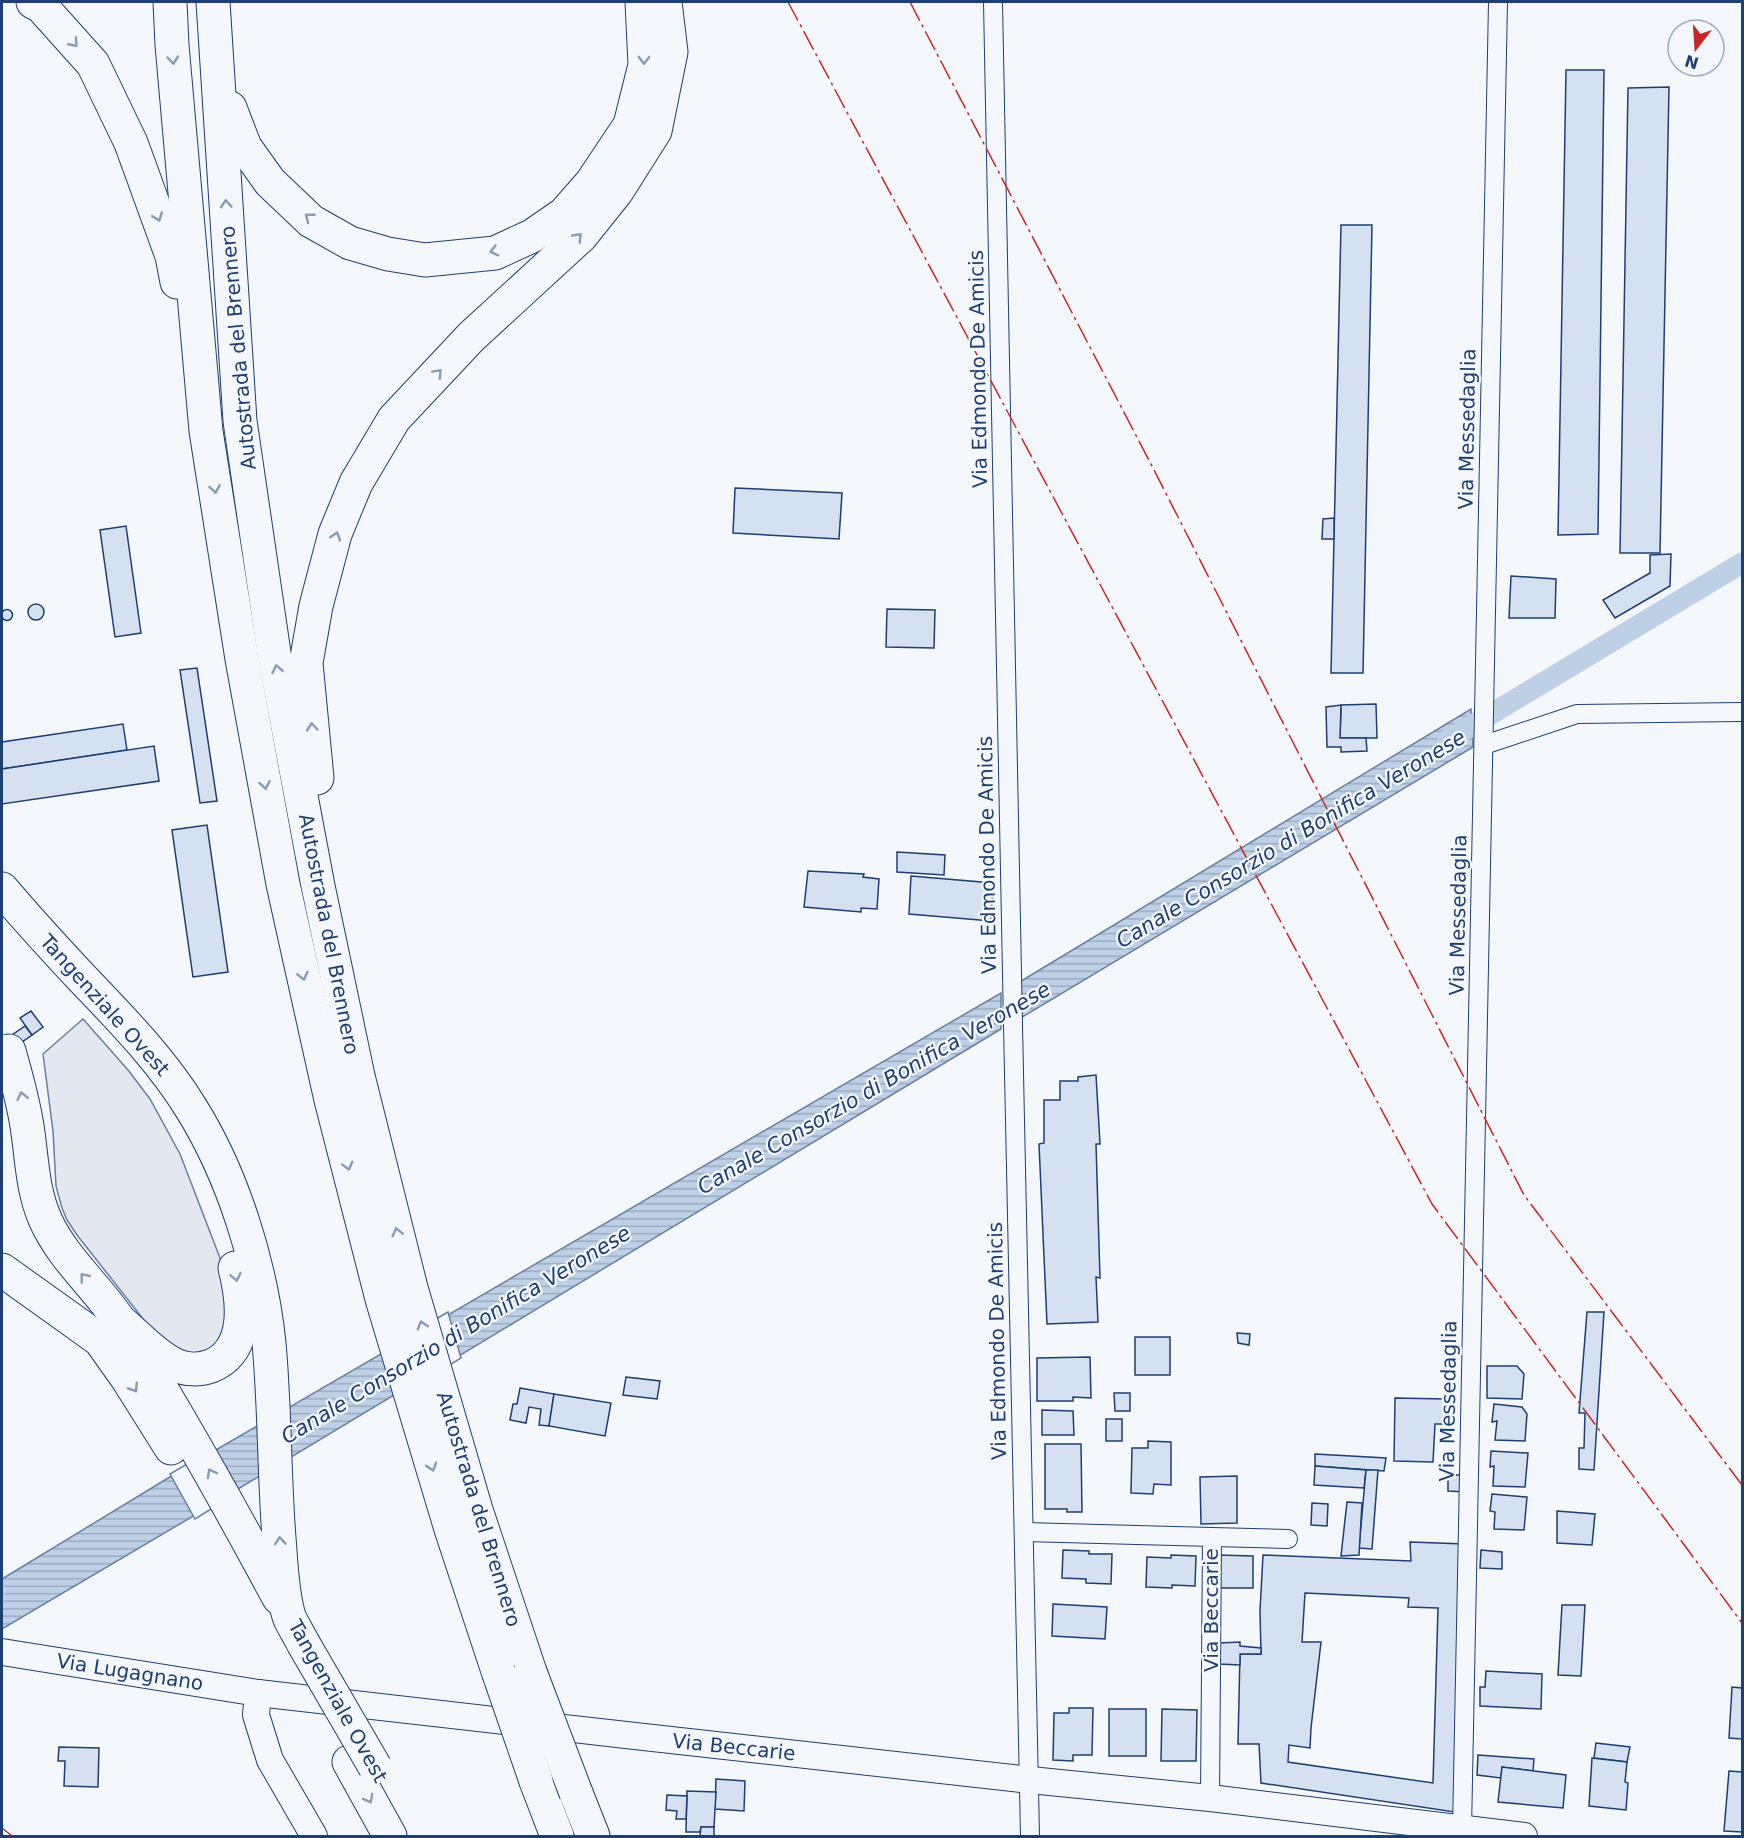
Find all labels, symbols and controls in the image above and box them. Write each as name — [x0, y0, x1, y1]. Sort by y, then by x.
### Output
north arrow — [1666, 18, 1726, 78]
one-way arrow — [67, 36, 78, 47]
text: N — [1683, 51, 1701, 73]
one-way arrow — [166, 55, 179, 64]
one-way arrow — [637, 55, 650, 64]
one-way arrow — [220, 199, 233, 208]
one-way arrow — [151, 211, 163, 222]
one-way arrow — [305, 214, 316, 225]
street label: Autostrada del Brennero — [215, 225, 261, 471]
one-way arrow — [571, 234, 582, 245]
one-way arrow — [489, 244, 499, 257]
street label: Via Edmondo De Amicis — [964, 250, 992, 488]
street label: Via Messedaglia — [1454, 348, 1480, 510]
one-way arrow — [431, 369, 442, 379]
one-way arrow — [208, 485, 220, 494]
one-way arrow — [328, 531, 341, 542]
one-way arrow — [271, 664, 284, 674]
one-way arrow — [306, 723, 319, 732]
water label: Canale Consorzio di Bonifica Veronese — [1112, 725, 1470, 953]
street label: Via Edmondo De Amicis — [973, 736, 1001, 974]
one-way arrow — [258, 780, 271, 790]
street label: Autostrada del Brennero — [294, 812, 364, 1056]
street label: Via Messedaglia — [1445, 834, 1471, 996]
street label: Tangenziale Ovest — [34, 929, 175, 1081]
one-way arrow — [296, 971, 309, 981]
water label: Canale Consorzio di Bonifica Veronese — [693, 977, 1055, 1199]
one-way arrow — [16, 1092, 29, 1102]
one-way arrow — [340, 1161, 353, 1171]
water label: Canale Consorzio di Bonifica Veronese — [277, 1221, 635, 1449]
street label: Via Edmondo De Amicis — [983, 1222, 1011, 1460]
one-way arrow — [391, 1227, 404, 1237]
one-way arrow — [80, 1272, 91, 1283]
one-way arrow — [229, 1272, 242, 1282]
one-way arrow — [417, 1320, 429, 1331]
street label: Via Messedaglia — [1435, 1320, 1461, 1482]
one-way arrow — [126, 1382, 138, 1392]
street label: Autostrada del Brennero — [432, 1388, 526, 1630]
one-way arrow — [425, 1461, 437, 1472]
one-way arrow — [207, 1469, 218, 1480]
one-way arrow — [273, 1536, 286, 1545]
street label: Via Beccarie — [1199, 1548, 1223, 1672]
street label: Tangenziale Ovest — [283, 1615, 393, 1787]
street label: Via Lugagnano — [55, 1649, 205, 1695]
street label: Via Beccarie — [671, 1729, 797, 1765]
one-way arrow — [362, 1793, 373, 1804]

